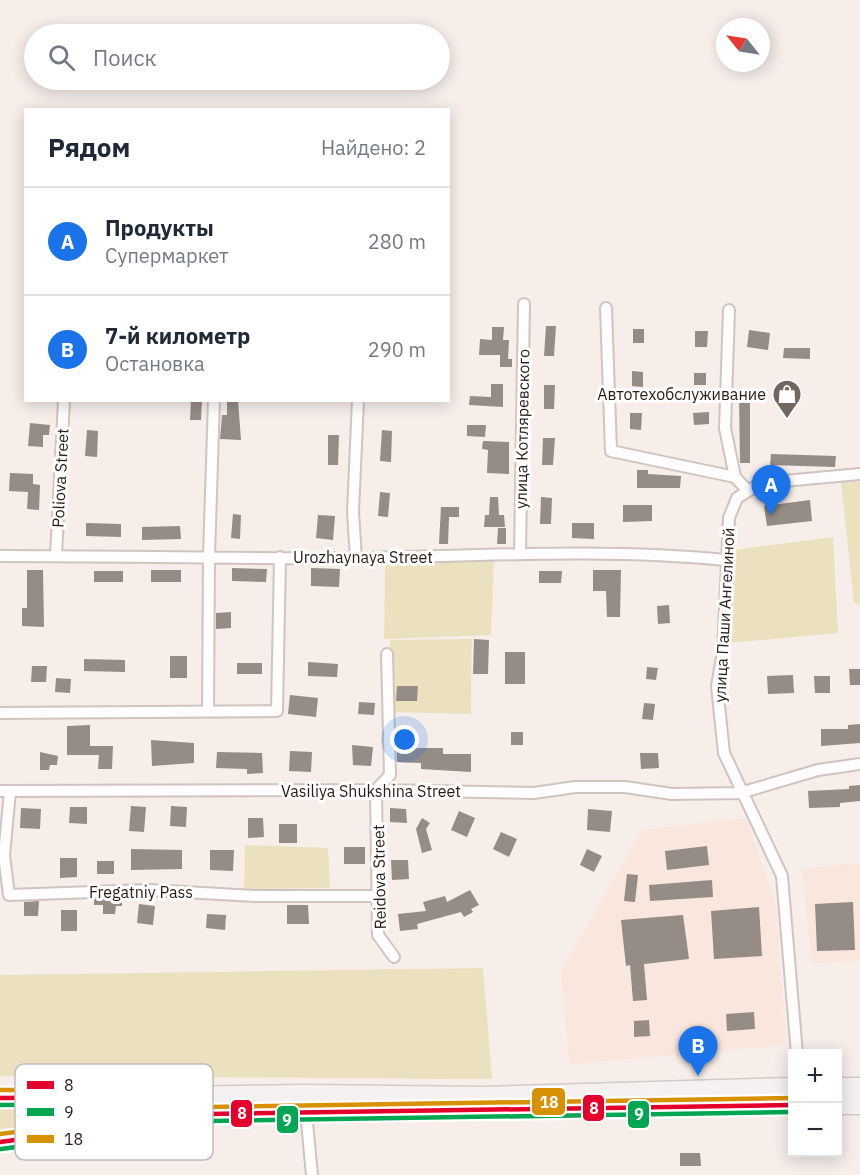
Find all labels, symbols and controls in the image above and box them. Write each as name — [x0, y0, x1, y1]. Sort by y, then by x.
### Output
north arrow — [716, 18, 770, 72]
search box — [24, 24, 450, 90]
icon: search — [45, 41, 78, 74]
text: Поиск — [93, 43, 157, 72]
text: Рядом — [48, 130, 130, 164]
text: Найдено: 2 — [321, 134, 426, 161]
text: Продукты — [105, 213, 214, 242]
text: A — [61, 228, 74, 255]
text: 280 m — [368, 228, 426, 255]
text: Супермаркет — [105, 242, 228, 269]
text: 7-й километр — [105, 321, 250, 350]
text: B — [61, 336, 74, 363]
text: 290 m — [368, 336, 426, 363]
street label: улица Котляревского — [511, 349, 533, 509]
text: Остановка — [105, 350, 205, 377]
shop icon: Автотехобслуживание — [771, 378, 803, 420]
place label: Автотехобслуживание — [597, 384, 766, 404]
street label: Poliova Street — [47, 428, 73, 528]
pin: A — [752, 466, 790, 515]
street label: улица Паши Ангелиной — [709, 527, 739, 703]
street label: Urozhaynaya Street — [293, 547, 433, 567]
your location — [390, 725, 419, 754]
street label: Vasiliya Shukshina Street — [281, 781, 461, 801]
street label: Reidova Street — [368, 824, 390, 930]
street label: Fregatniy Pass — [89, 882, 193, 902]
pin: B — [678, 1026, 718, 1076]
map controls — [788, 1049, 842, 1157]
button: + — [788, 1049, 842, 1103]
legend — [15, 1064, 213, 1160]
text: 8 — [64, 1075, 74, 1095]
line badge: 18 — [531, 1087, 566, 1116]
text: 18 — [539, 1092, 559, 1112]
line badge: 8 — [582, 1094, 605, 1122]
text: 8 — [589, 1098, 599, 1118]
line badge: 8 — [230, 1099, 253, 1128]
line badge: 9 — [627, 1100, 650, 1129]
text: 9 — [64, 1102, 74, 1122]
text: 8 — [237, 1103, 247, 1123]
button: − — [788, 1103, 842, 1157]
text: 9 — [634, 1104, 644, 1124]
line badge: 9 — [276, 1105, 299, 1134]
text: 9 — [282, 1110, 292, 1130]
text: 18 — [64, 1129, 83, 1149]

